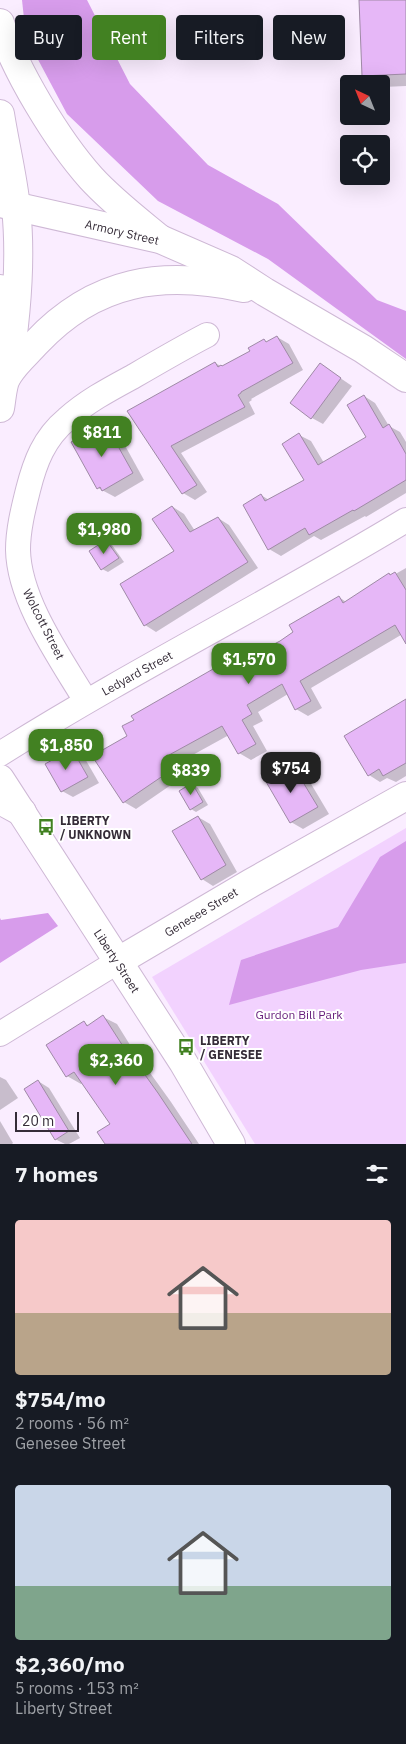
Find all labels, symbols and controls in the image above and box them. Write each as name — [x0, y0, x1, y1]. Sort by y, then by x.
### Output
chip: Buy — [15, 15, 82, 60]
chip: Rent — [92, 15, 166, 60]
chip: Filters — [176, 15, 263, 60]
chip: New — [273, 15, 345, 60]
north arrow — [340, 75, 390, 125]
map controls — [340, 75, 390, 185]
button: locate — [340, 135, 390, 185]
street label: Armory Street — [83, 216, 161, 248]
pin: $811 — [72, 416, 132, 458]
text: $811 — [83, 422, 121, 442]
pin: $1,980 — [63, 512, 145, 555]
text: $1,980 — [78, 519, 130, 539]
street label: Wolcott Street — [20, 586, 68, 662]
pin: $1,570 — [208, 642, 290, 685]
street label: Ledyard Street — [99, 647, 175, 699]
text: $1,570 — [223, 649, 275, 669]
pin: $1,850 — [25, 728, 107, 771]
text: $1,850 — [40, 735, 92, 755]
pin: $754 — [261, 752, 321, 794]
pin: $839 — [161, 754, 221, 796]
text: $754 — [272, 758, 310, 778]
text: $839 — [172, 760, 210, 780]
place label: LIBERTY / UNKNOWN — [60, 813, 131, 842]
bus stop icon: LIBERTY / UNKNOWN — [36, 817, 56, 837]
street label: Genesee Street — [162, 884, 240, 940]
street label: Liberty Street — [91, 926, 143, 996]
park label: Gurdon Bill Park — [255, 1007, 343, 1022]
place label: LIBERTY / GENESEE — [200, 1033, 262, 1062]
bus stop icon: LIBERTY / GENESEE — [176, 1037, 196, 1057]
pin: $2,360 — [75, 1044, 157, 1086]
text: $2,360 — [90, 1050, 142, 1070]
scale bar — [15, 1109, 79, 1132]
text: 20 m — [22, 1112, 54, 1130]
text: 7 homes — [15, 1160, 98, 1188]
icon: filters — [363, 1160, 391, 1188]
icon: home — [158, 1253, 248, 1343]
text: $754/mo — [15, 1385, 106, 1413]
text: 2 rooms · 56 m² — [15, 1413, 129, 1433]
text: Genesee Street — [15, 1433, 126, 1453]
icon: home — [158, 1518, 248, 1608]
text: $2,360/mo — [15, 1650, 125, 1678]
text: 5 rooms · 153 m² — [15, 1678, 139, 1698]
text: Liberty Street — [15, 1698, 112, 1718]

